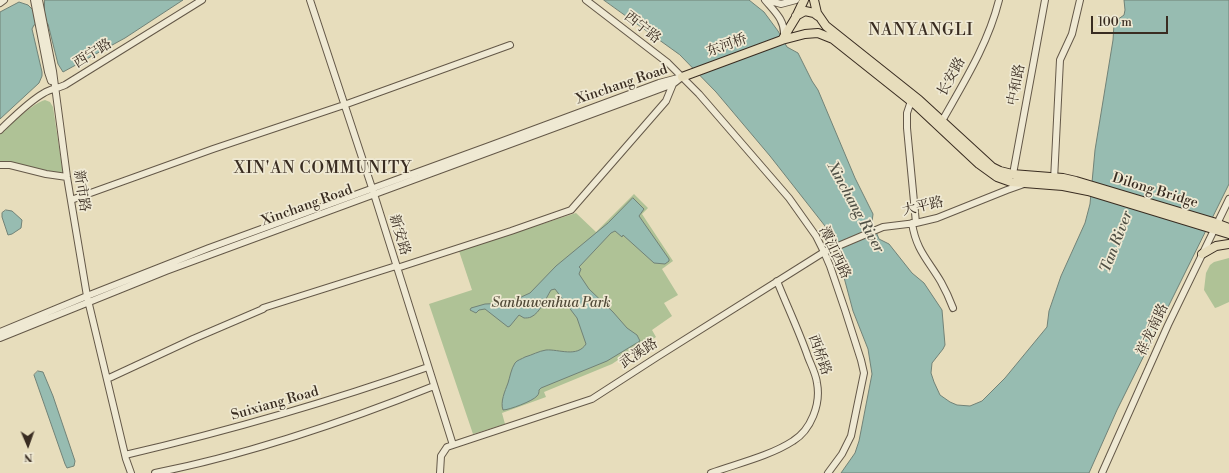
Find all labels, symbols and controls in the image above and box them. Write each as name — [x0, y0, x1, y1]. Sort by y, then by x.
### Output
street label: 西宁路 — [620, 8, 664, 48]
scale bar — [1093, 8, 1170, 34]
text: 100 m — [1098, 15, 1132, 30]
district label: NANYANGLI — [868, 21, 974, 41]
street label: 东河桥 — [704, 31, 750, 61]
street label: 西宁路 — [71, 36, 115, 72]
street label: 长安路 — [934, 55, 970, 99]
street label: Xinchang Road — [574, 61, 670, 109]
street label: 中和路 — [1005, 63, 1029, 107]
district label: XIN'AN COMMUNITY — [234, 159, 412, 179]
water label: Xinchang River — [823, 159, 887, 257]
street label: 新市路 — [69, 169, 93, 213]
street label: Dilong Bridge — [1110, 170, 1200, 212]
street label: Xinchang Road — [259, 182, 355, 230]
street label: 大平路 — [901, 194, 945, 220]
water label: Tan River — [1097, 209, 1137, 275]
street label: 新安路 — [385, 212, 413, 258]
street label: 潭江西路 — [815, 224, 853, 282]
park label: Sanbuwenhua Park — [491, 296, 611, 312]
street label: 祥龙南路 — [1134, 301, 1172, 359]
street label: 西桥路 — [804, 332, 834, 378]
street label: 武溪路 — [617, 336, 661, 372]
street label: Suixiang Road — [229, 383, 321, 425]
north arrow — [8, 425, 48, 465]
text: N — [24, 450, 33, 464]

